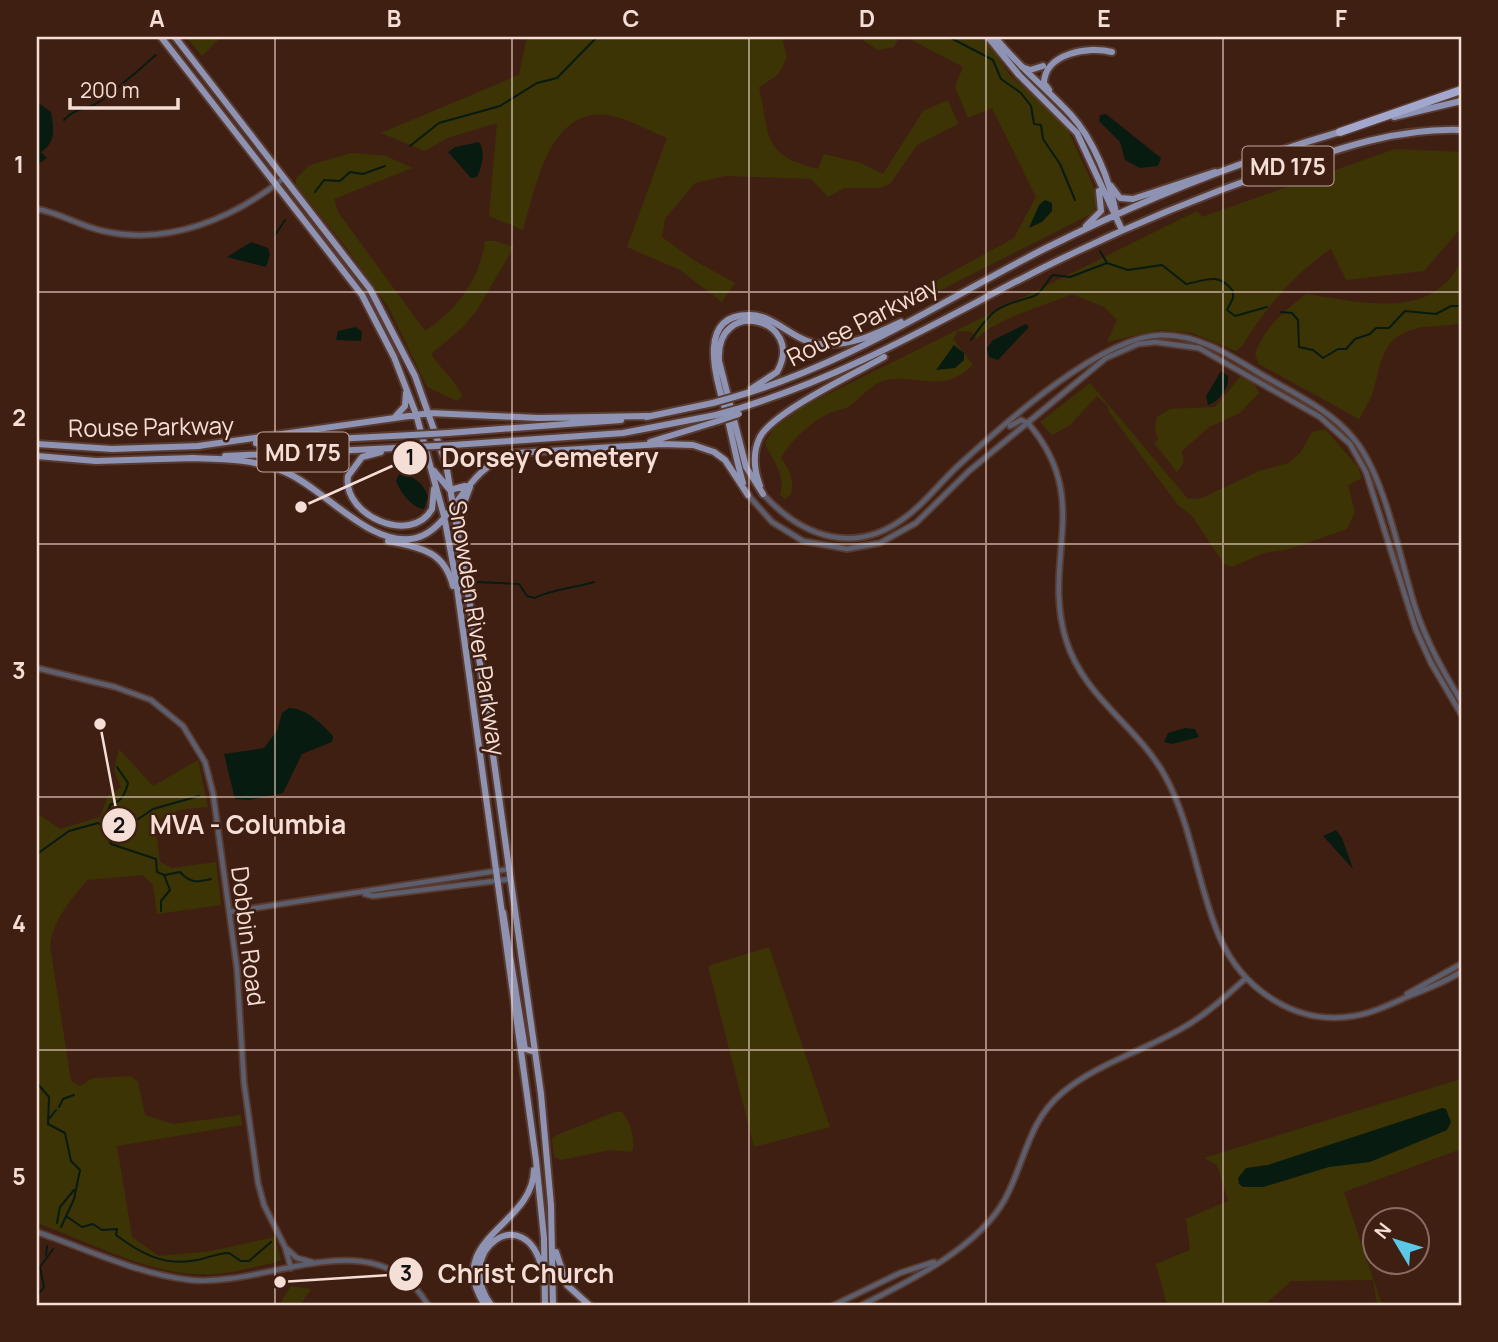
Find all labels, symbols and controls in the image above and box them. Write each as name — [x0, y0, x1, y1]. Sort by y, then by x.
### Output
text: A — [149, 2, 165, 34]
text: B — [387, 2, 401, 34]
text: C — [623, 2, 640, 34]
text: D — [859, 2, 875, 34]
text: E — [1097, 2, 1111, 34]
text: F — [1335, 2, 1347, 34]
scale bar — [70, 66, 178, 110]
text: 200 m — [80, 76, 140, 104]
road number: MD 175 — [1242, 146, 1334, 186]
text: 1 — [14, 148, 24, 180]
street label: Rouse Parkway — [781, 269, 944, 373]
text: 2 — [12, 401, 26, 433]
street label: Rouse Parkway — [68, 408, 235, 444]
road number: MD 175 — [258, 432, 348, 472]
callout: Dorsey Cemetery — [393, 434, 673, 481]
text: Dorsey Cemetery — [441, 439, 659, 475]
text: 1 — [405, 443, 415, 471]
street label: Snowden River Parkway — [441, 498, 515, 758]
text: 3 — [12, 654, 26, 686]
callout: MVA - Columbia — [101, 802, 360, 849]
text: MVA - Columbia — [150, 806, 346, 842]
text: 2 — [113, 811, 125, 839]
street label: Dobbin Road — [224, 864, 274, 1008]
text: 4 — [12, 907, 26, 939]
text: 5 — [12, 1160, 26, 1192]
north arrow — [1362, 1206, 1432, 1276]
text: N — [1368, 1217, 1397, 1244]
callout: Christ Church — [388, 1250, 628, 1297]
text: Christ Church — [438, 1255, 614, 1291]
text: 3 — [400, 1259, 412, 1287]

